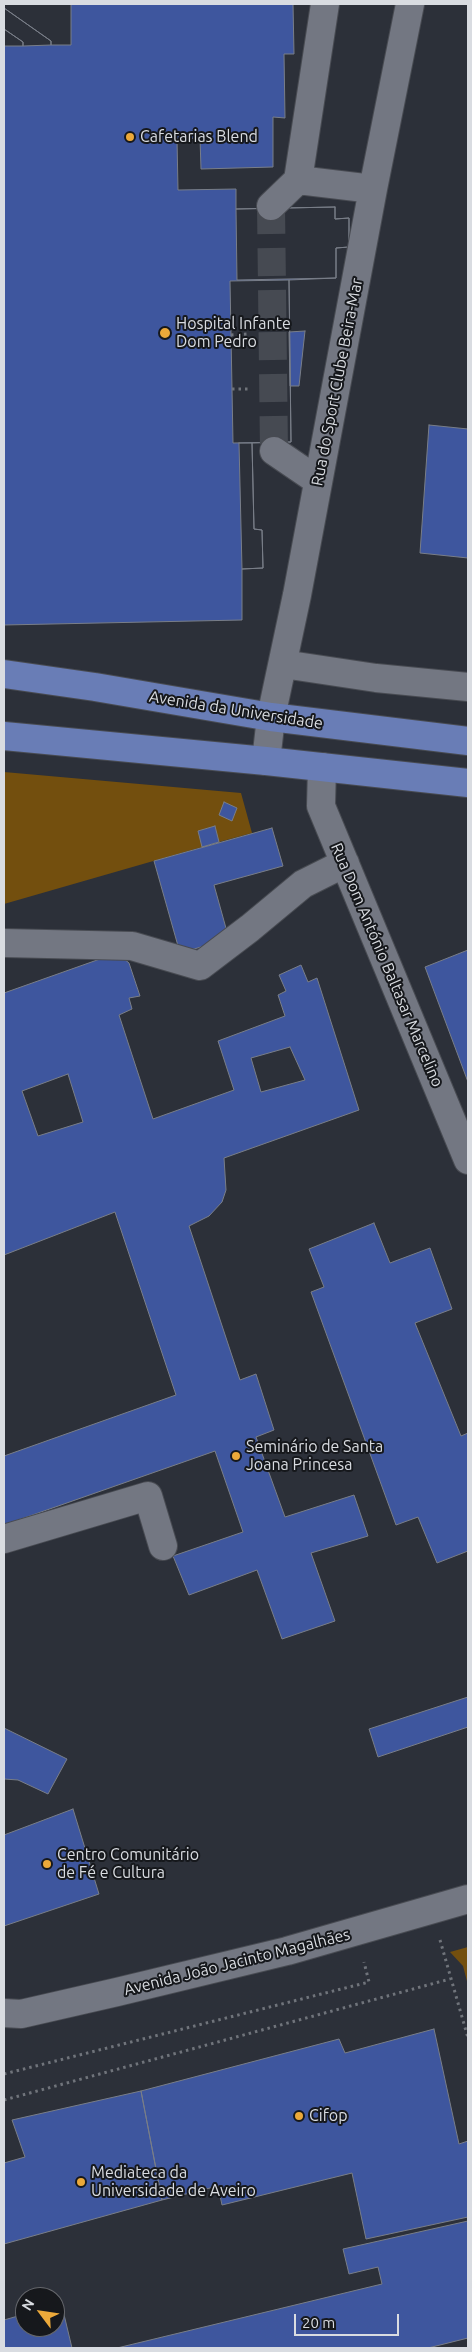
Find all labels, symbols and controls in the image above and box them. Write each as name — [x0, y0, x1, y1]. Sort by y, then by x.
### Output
place label: Cafetarias Blend — [140, 127, 258, 147]
marker: Cafetarias Blend — [124, 131, 136, 143]
street label: Rua do Sport Clube Beira-Mar — [307, 276, 367, 488]
place label: Hospital Infante Dom Pedro — [176, 314, 291, 352]
marker: Hospital Infante Dom Pedro — [158, 326, 172, 340]
street label: Avenida da Universidade — [148, 687, 324, 733]
street label: Rua Dom António Baltasar Marcelino — [327, 840, 447, 1090]
place label: Seminário de Santa Joana Princesa — [246, 1437, 383, 1475]
marker: Seminário de Santa Joana Princesa — [230, 1450, 242, 1462]
place label: Centro Comunitário de Fé e Cultura — [57, 1845, 199, 1883]
marker: Centro Comunitário de Fé e Cultura — [41, 1858, 53, 1870]
street label: Avenida João Jacinto Magalhães — [122, 1925, 352, 1999]
place label: Cifop — [309, 2106, 347, 2126]
marker: Cifop — [293, 2110, 305, 2122]
place label: Mediateca da Universidade de Aveiro — [91, 2163, 256, 2201]
marker: Mediateca da Universidade de Aveiro — [75, 2176, 87, 2188]
north arrow — [15, 2287, 65, 2337]
text: N — [18, 2296, 38, 2313]
scale bar — [297, 2304, 402, 2336]
text: 20 m — [302, 2314, 335, 2331]

